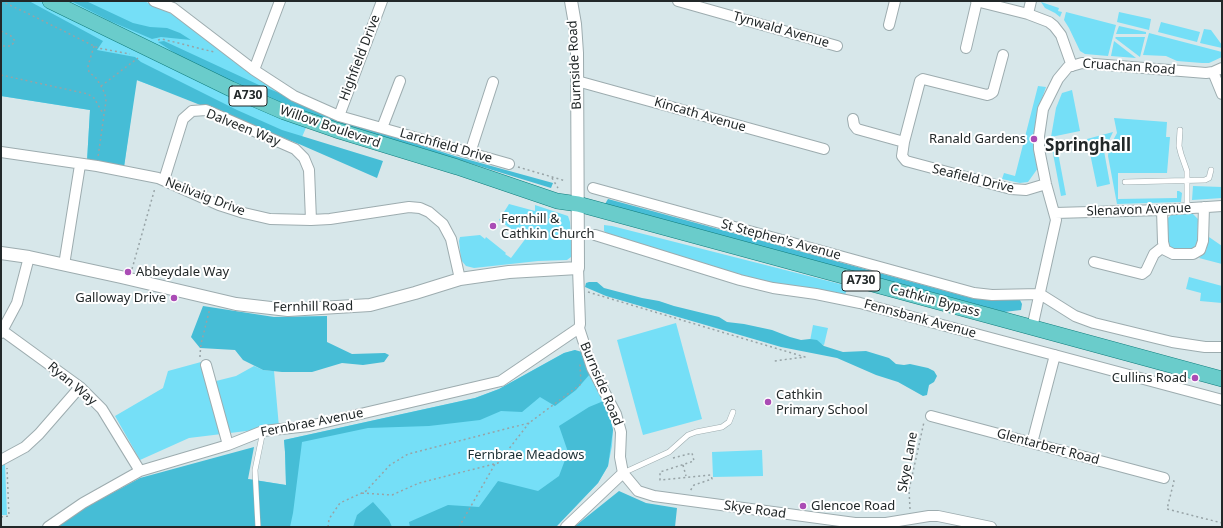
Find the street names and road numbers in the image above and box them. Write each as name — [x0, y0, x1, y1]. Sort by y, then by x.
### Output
street label: Tynwald Avenue — [731, 9, 831, 51]
street label: Highfield Drive — [336, 13, 384, 103]
street label: Burnside Road — [565, 20, 585, 110]
street label: Cruachan Road — [1082, 56, 1176, 78]
road number: A730 — [229, 86, 267, 106]
street label: Kincath Avenue — [652, 94, 748, 136]
street label: Willow Boulevard — [278, 103, 382, 151]
street label: Dalveen Way — [204, 106, 282, 150]
street label: Larchfield Drive — [398, 125, 494, 167]
street label: Seafield Drive — [930, 161, 1016, 197]
street label: Neilvaig Drive — [163, 175, 247, 219]
street label: Slenavon Avenue — [1086, 200, 1192, 220]
street label: St Stephen's Avenue — [719, 216, 843, 264]
road number: A730 — [842, 271, 880, 291]
street label: Cathkin Bypass — [888, 281, 982, 321]
street label: Fennsbank Avenue — [862, 296, 978, 342]
street label: Fernhill Road — [273, 299, 353, 315]
street label: Burnside Road — [576, 340, 626, 428]
street label: Ryan Way — [44, 359, 100, 409]
street label: Fernbrae Avenue — [259, 405, 365, 441]
street label: Glentarbert Road — [995, 426, 1101, 468]
street label: Skye Lane — [895, 431, 921, 493]
street label: Skye Road — [723, 498, 787, 522]

